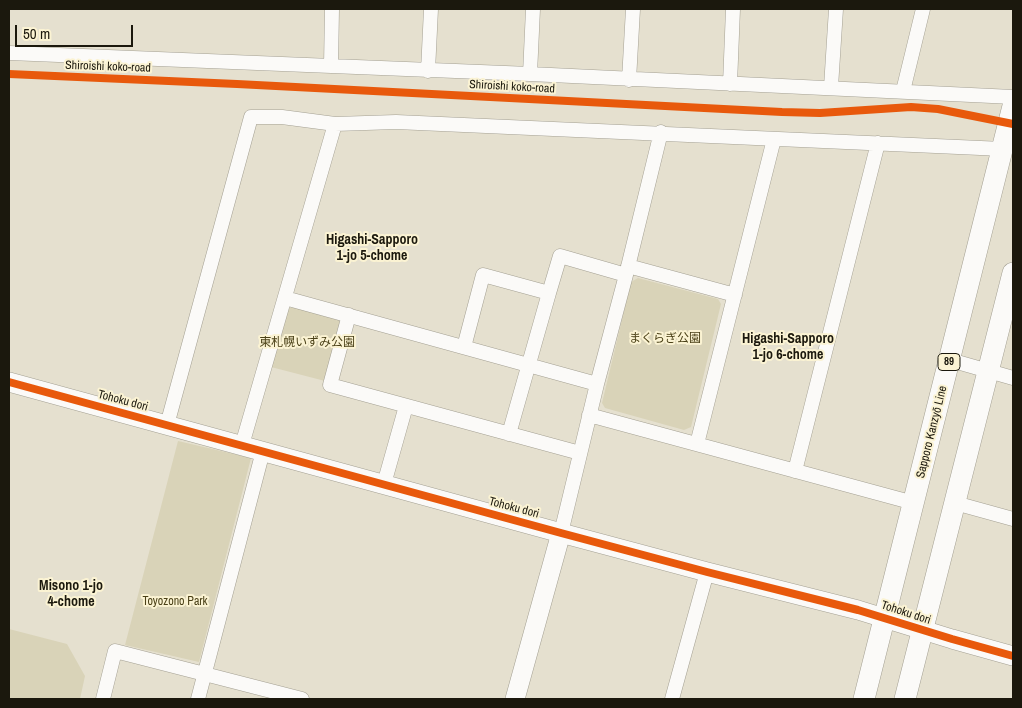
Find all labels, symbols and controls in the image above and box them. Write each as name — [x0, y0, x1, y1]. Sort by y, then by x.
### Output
scale bar — [18, 15, 135, 47]
text: 50 m — [23, 23, 50, 44]
street label: Shiroishi koko-road — [65, 58, 151, 76]
street label: Shiroishi koko-road — [469, 78, 555, 96]
district label: Higashi-Sapporo 1-jo 5-chome — [326, 232, 418, 264]
district label: Higashi-Sapporo 1-jo 6-chome — [742, 331, 834, 364]
park label: まくらぎ公園 — [629, 332, 701, 346]
park label: 東札幌いずみ公園 — [259, 336, 355, 350]
road number: 89 — [938, 354, 960, 371]
street label: Sapporo Kanzyō Line — [914, 384, 950, 480]
street label: Tohoku dori — [96, 387, 150, 415]
street label: Tohoku dori — [487, 494, 541, 522]
district label: Misono 1-jo 4-chome — [39, 578, 103, 610]
park label: Toyozono Park — [142, 595, 208, 609]
street label: Tohoku dori — [879, 598, 933, 628]

